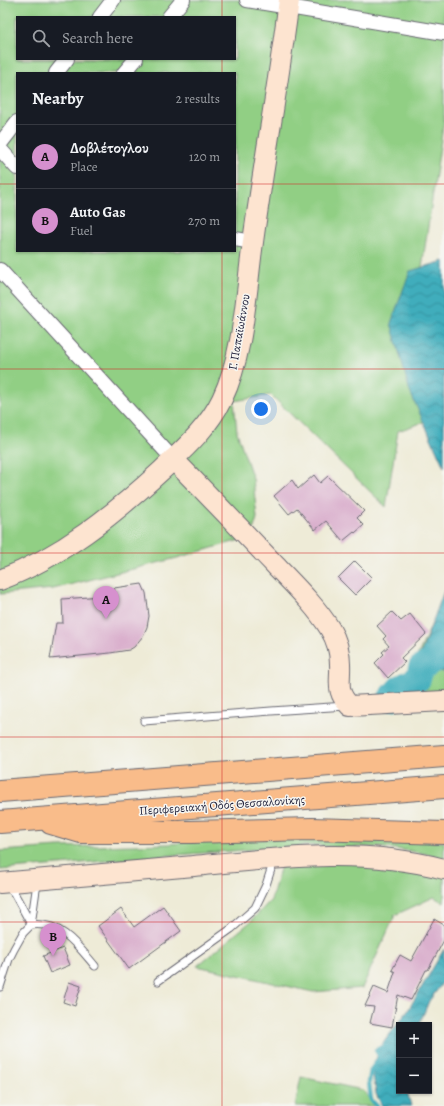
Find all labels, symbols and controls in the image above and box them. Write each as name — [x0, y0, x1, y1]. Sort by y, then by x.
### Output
search box — [16, 16, 236, 60]
icon: search — [30, 27, 52, 49]
text: Search here — [62, 28, 133, 48]
text: Nearby — [32, 87, 83, 110]
text: 2 results — [176, 90, 220, 107]
text: Δοβλέτογλου — [70, 138, 149, 158]
text: A — [41, 148, 49, 165]
text: 120 m — [189, 148, 220, 165]
text: Place — [70, 158, 98, 175]
text: Auto Gas — [70, 202, 126, 222]
text: B — [41, 212, 49, 229]
text: 270 m — [188, 212, 220, 229]
text: Fuel — [70, 222, 93, 239]
street label: Γ. Παπαϊωάννου — [224, 293, 254, 371]
your location — [251, 399, 271, 419]
pin: A — [93, 586, 119, 619]
street label: Περιφερειακή Οδός Θεσσαλονίκης — [139, 791, 305, 819]
pin: B — [40, 923, 66, 956]
map controls — [396, 1022, 432, 1094]
button: + — [396, 1022, 432, 1058]
button: − — [396, 1058, 432, 1094]

